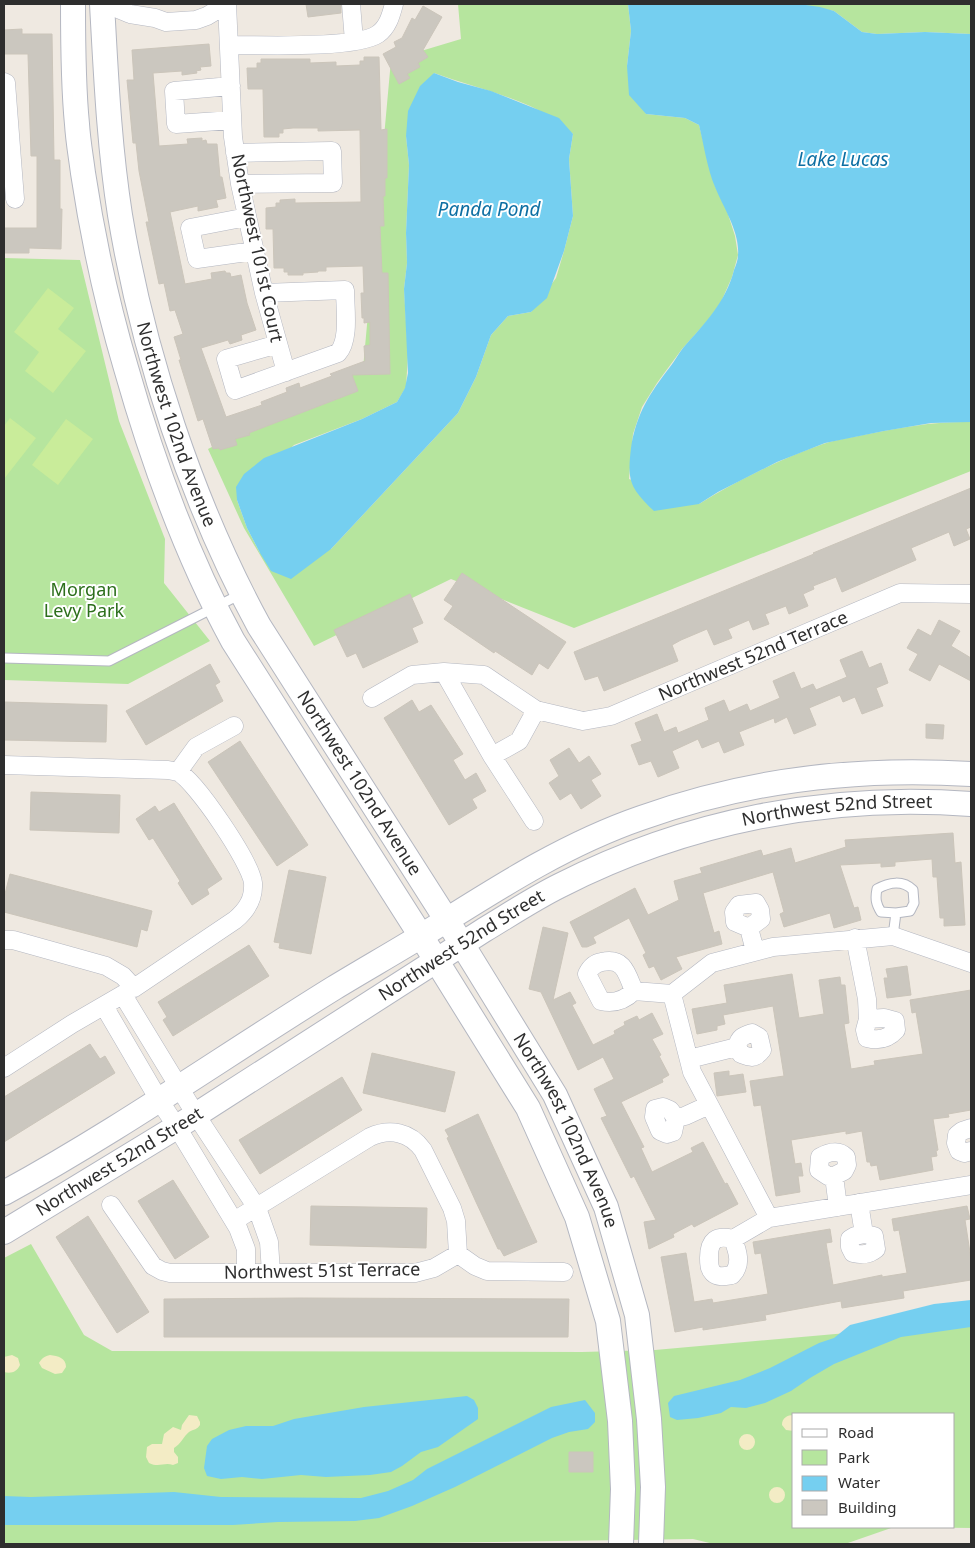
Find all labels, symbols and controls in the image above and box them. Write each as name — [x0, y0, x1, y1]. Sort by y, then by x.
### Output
water label: Lake Lucas — [797, 146, 889, 172]
street label: Northwest 101st Court — [226, 152, 290, 345]
water label: Panda Pond — [438, 196, 541, 222]
street label: Northwest 102nd Avenue — [132, 319, 223, 530]
park label: Morgan Levy Park — [44, 577, 125, 622]
street label: Northwest 52nd Terrace — [654, 604, 851, 706]
street label: Northwest 102nd Avenue — [292, 686, 428, 880]
street label: Northwest 52nd Street — [739, 789, 933, 831]
street label: Northwest 52nd Street — [374, 883, 549, 1006]
street label: Northwest 102nd Avenue — [509, 1028, 624, 1230]
street label: Northwest 52nd Street — [31, 1100, 207, 1221]
street label: Northwest 51st Terrace — [224, 1256, 420, 1284]
legend — [792, 1413, 955, 1528]
text: Road — [838, 1422, 874, 1442]
text: Park — [838, 1447, 870, 1467]
text: Water — [838, 1472, 880, 1492]
text: Building — [838, 1497, 896, 1517]

